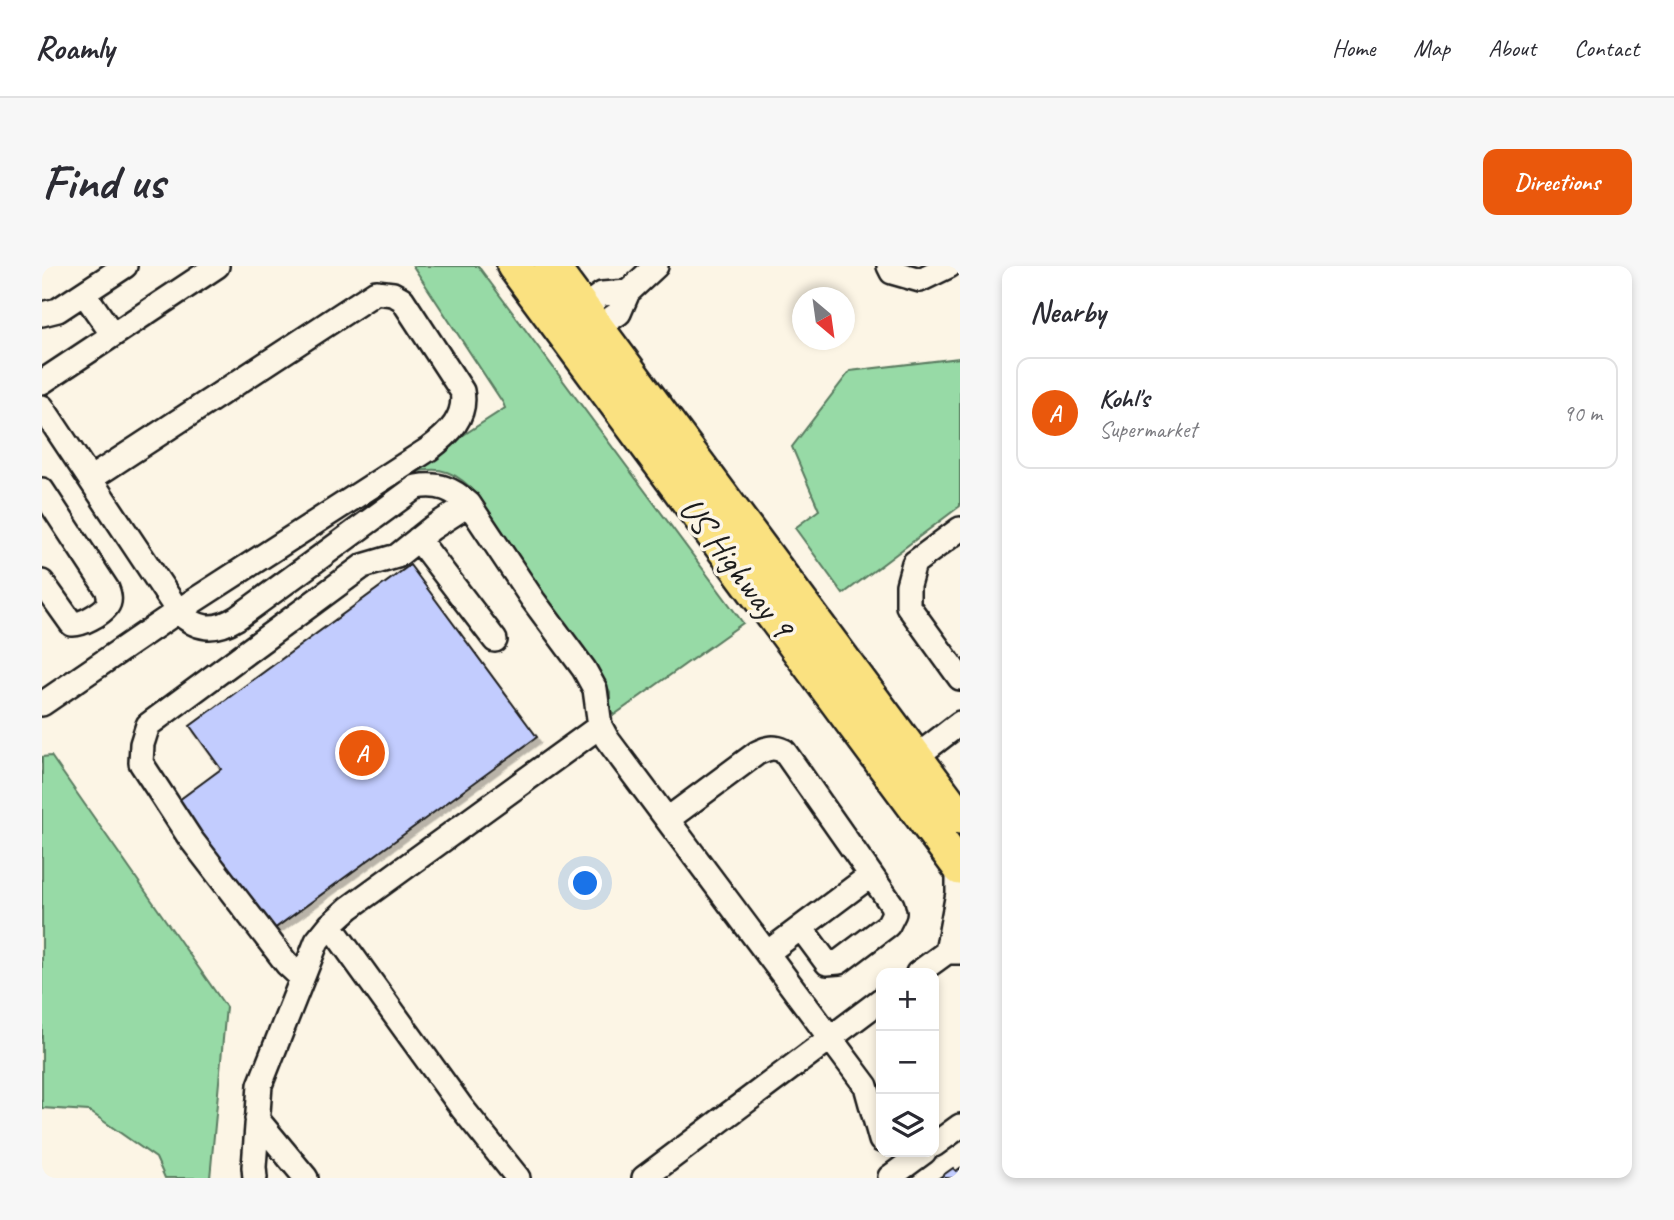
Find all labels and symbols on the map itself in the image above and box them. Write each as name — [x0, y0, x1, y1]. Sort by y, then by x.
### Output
north arrow — [792, 287, 855, 350]
street label: US Highway 9 — [669, 488, 806, 649]
pin: A — [339, 727, 385, 779]
your location — [568, 866, 602, 900]

